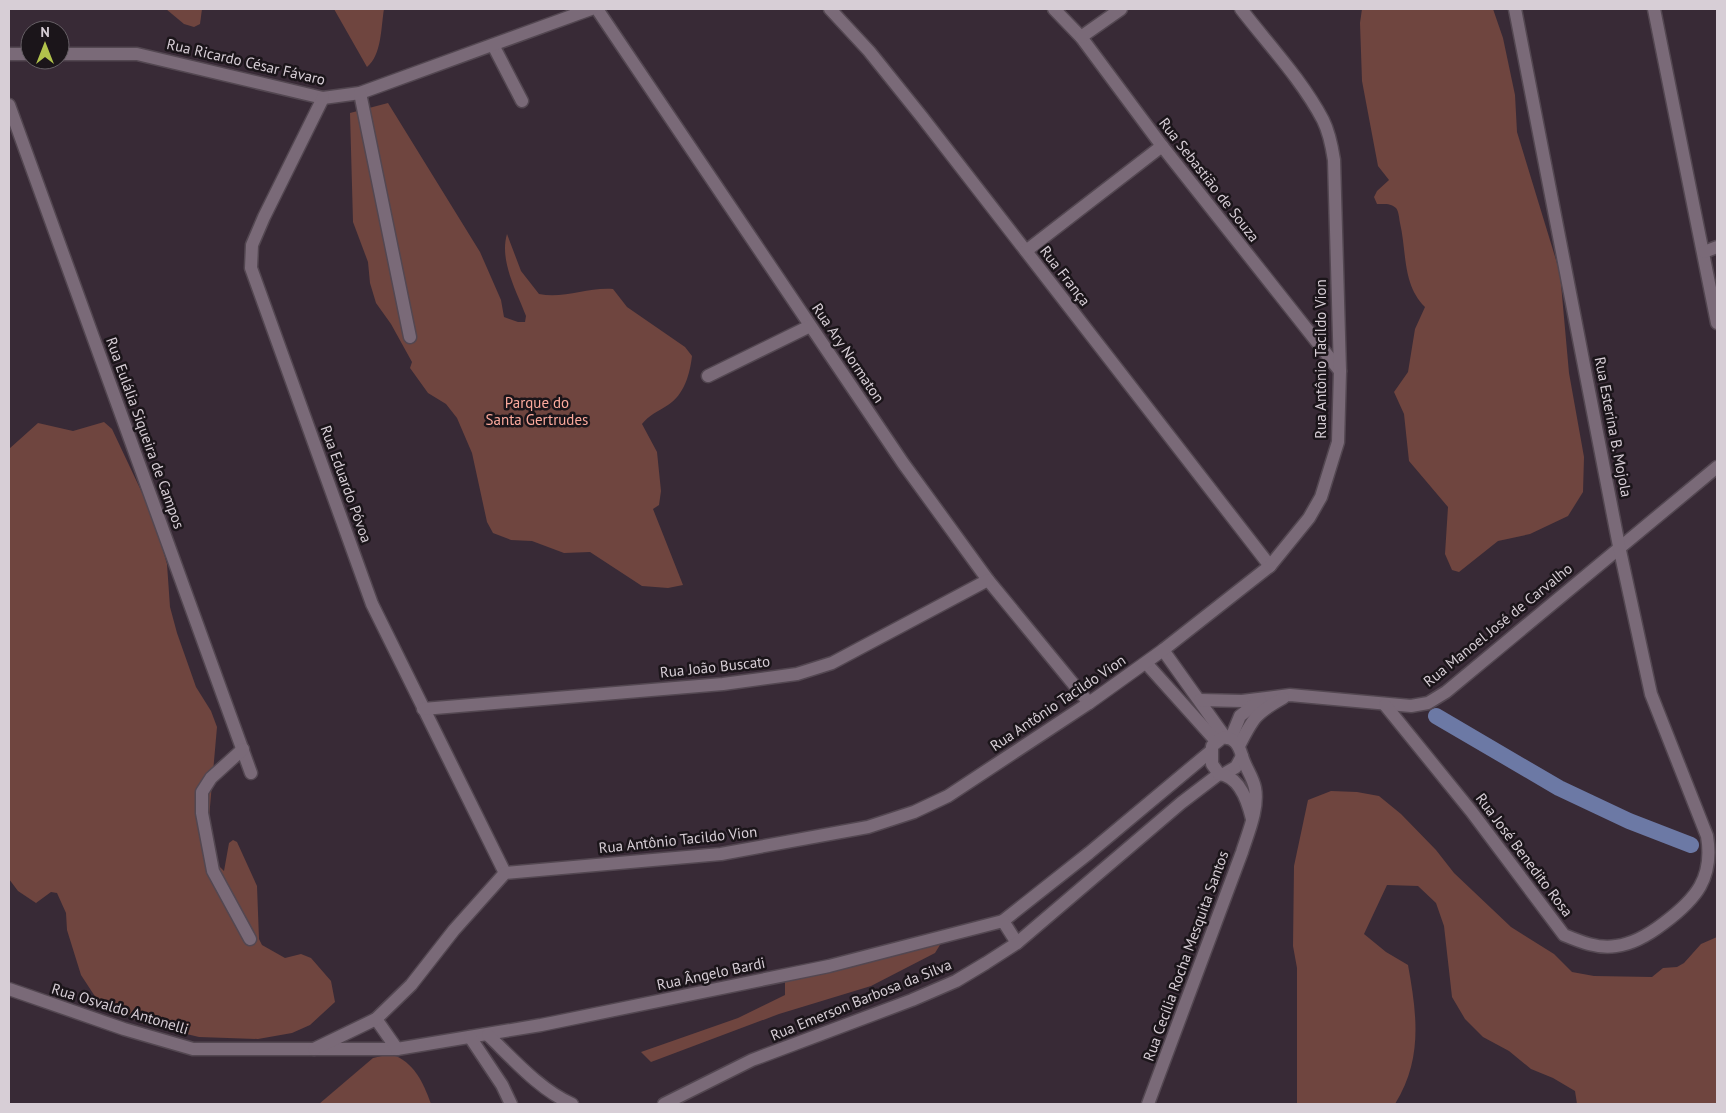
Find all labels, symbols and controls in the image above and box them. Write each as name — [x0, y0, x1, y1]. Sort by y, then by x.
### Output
north arrow — [20, 20, 70, 70]
text: N — [40, 23, 50, 41]
street label: Rua Ricardo César Fávaro — [165, 34, 327, 89]
street label: Rua Sebastião de Souza — [1155, 114, 1264, 246]
street label: Rua França — [1036, 242, 1095, 310]
street label: Rua Antônio Tacildo Vion — [1311, 279, 1330, 439]
street label: Rua Ary Normaton — [808, 299, 889, 406]
street label: Rua Eulália Siqueira de Campos — [102, 334, 189, 531]
street label: Rua Esterina B. Mojola — [1591, 355, 1636, 499]
park label: Parque do Santa Gertrudes — [486, 393, 588, 429]
street label: Rua Eduardo Póvoa — [316, 423, 377, 545]
street label: Rua Manoel José de Carvalho — [1419, 559, 1576, 691]
street label: Rua Antônio Tacildo Vion — [986, 650, 1129, 755]
street label: Rua João Buscato — [659, 651, 771, 682]
street label: Rua José Benedito Rosa — [1472, 789, 1577, 920]
street label: Rua Antônio Tacildo Vion — [598, 822, 758, 857]
street label: Rua Cecília Rocha Mesquita Santos — [1139, 848, 1233, 1064]
street label: Rua Ângelo Bardi — [655, 953, 767, 994]
street label: Rua Emerson Barbosa da Silva — [768, 954, 954, 1045]
street label: Rua Osvaldo Antonelli — [49, 979, 191, 1038]

